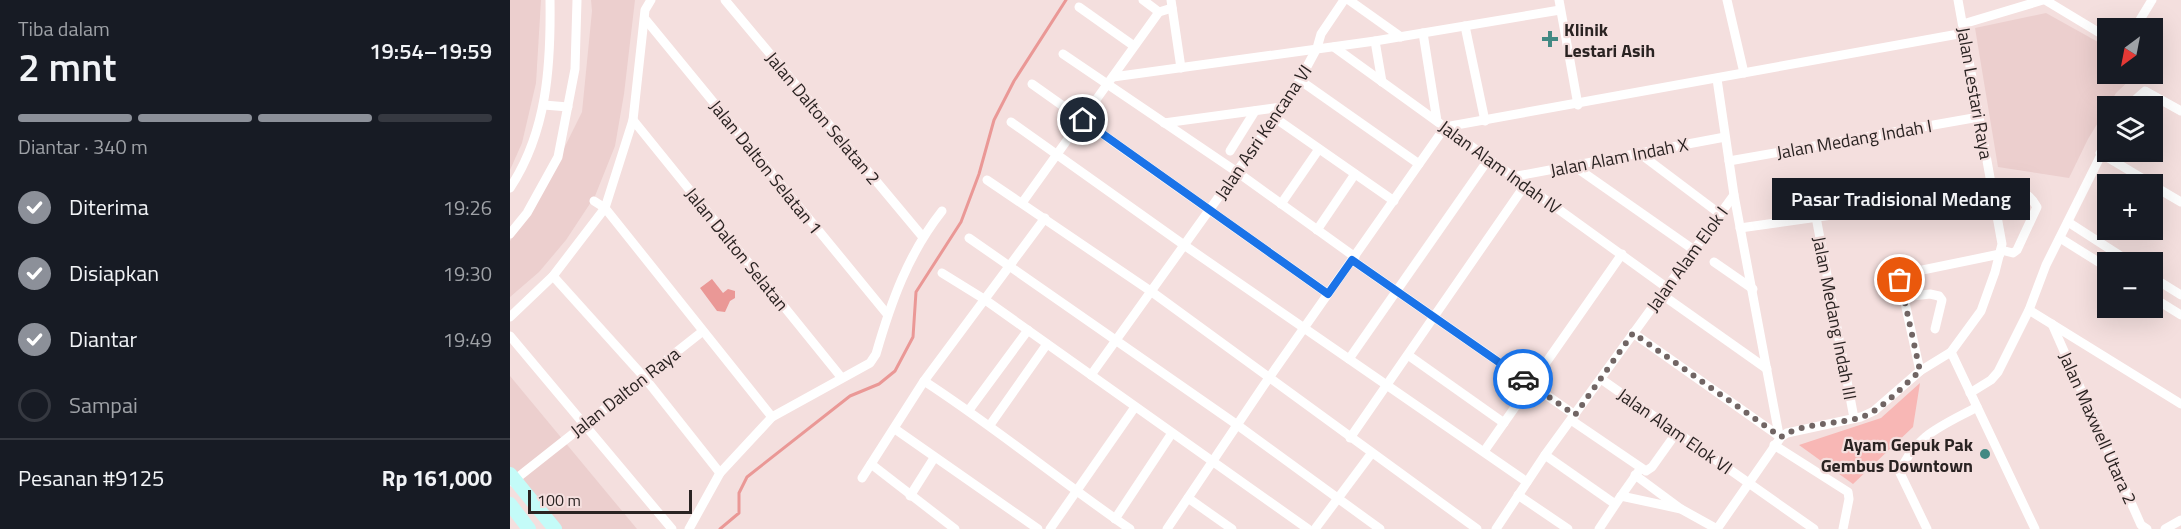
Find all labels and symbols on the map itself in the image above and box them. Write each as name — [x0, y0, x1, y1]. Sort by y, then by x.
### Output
place label: Klinik Lestari Asih — [1564, 16, 1655, 64]
north arrow — [2097, 18, 2163, 84]
street label: Jalan Lestari Raya — [1950, 25, 2000, 161]
marker: Klinik Lestari Asih — [1541, 30, 1559, 48]
street label: Jalan Dalton Selatan 2 — [759, 46, 887, 190]
street label: Jalan Asri Kencana VI — [1208, 59, 1318, 205]
street label: Jalan Dalton Selatan 1 — [703, 94, 829, 240]
pin — [1057, 94, 1108, 145]
street label: Jalan Medang Indah I — [1774, 112, 1934, 166]
street label: Jalan Alam Indah IV — [1433, 113, 1567, 221]
street label: Jalan Alam Indah X — [1548, 130, 1690, 184]
callout: Pasar Tradisional Medang — [1771, 178, 2029, 220]
street label: Jalan Dalton Selatan — [679, 181, 795, 317]
street label: Jalan Alam Elok I — [1639, 201, 1735, 317]
street label: Jalan Medang Indah III — [1806, 234, 1864, 402]
pin — [1874, 254, 1925, 305]
street label: Jalan Dalton Raya — [564, 340, 686, 444]
street label: Jalan Maxwell Utara 2 — [2052, 347, 2144, 509]
courier — [1493, 349, 1553, 409]
street label: Jalan Alam Elok VI — [1612, 381, 1738, 481]
place label: Ayam Gepuk Pak Gembus Downtown — [1821, 431, 1974, 479]
marker: Ayam Gepuk Pak Gembus Downtown — [1978, 447, 1992, 461]
scale bar — [528, 487, 692, 514]

